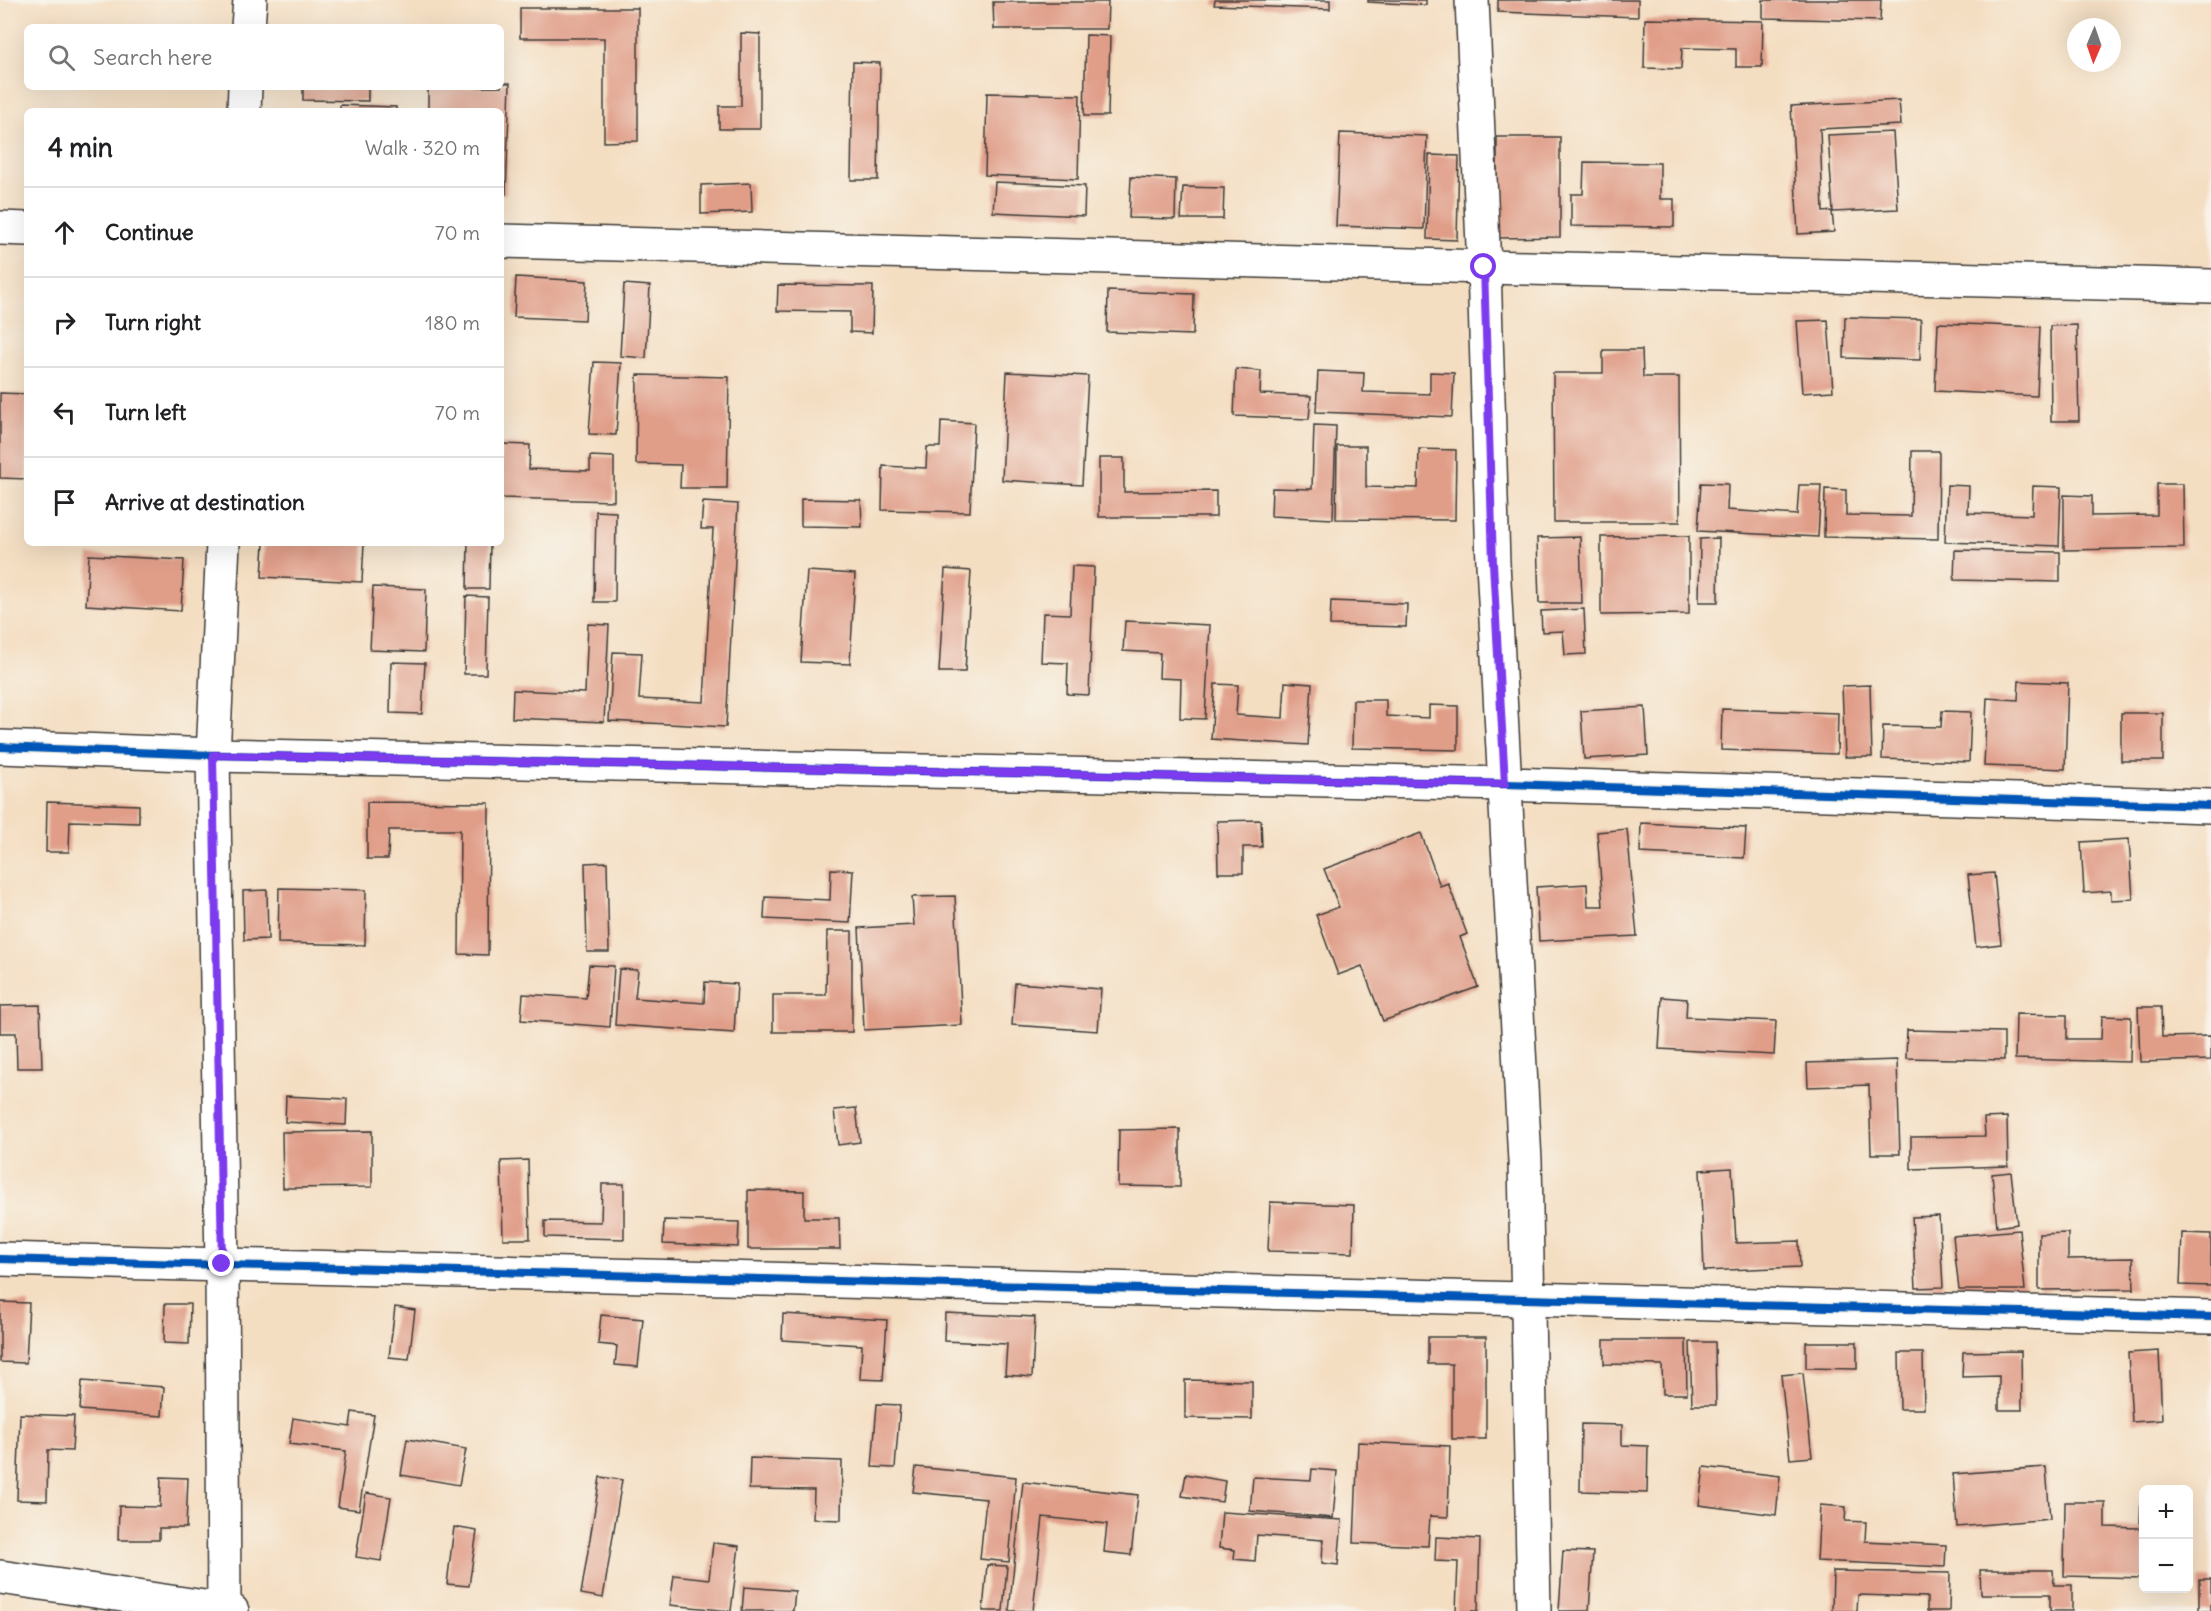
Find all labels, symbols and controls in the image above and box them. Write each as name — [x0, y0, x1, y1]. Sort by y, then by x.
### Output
north arrow — [2067, 18, 2121, 72]
search box — [24, 24, 504, 90]
icon: search — [45, 41, 78, 74]
text: Search here — [93, 43, 212, 71]
text: 4 min — [48, 131, 113, 164]
text: Walk · 320 m — [365, 135, 480, 160]
icon: ahead — [48, 216, 81, 249]
text: Continue — [105, 218, 194, 246]
text: 70 m — [435, 220, 480, 245]
route start — [1470, 253, 1496, 279]
icon: right — [48, 306, 81, 339]
text: Turn right — [105, 308, 201, 336]
text: 180 m — [425, 310, 480, 335]
icon: left — [48, 396, 81, 429]
text: Turn left — [105, 398, 186, 426]
text: 70 m — [435, 400, 480, 425]
icon: arrive — [48, 486, 81, 519]
text: Arrive at destination — [105, 488, 305, 516]
route end — [208, 1250, 234, 1276]
map controls — [2139, 1485, 2193, 1593]
button: + — [2139, 1485, 2193, 1539]
button: − — [2139, 1539, 2193, 1593]

